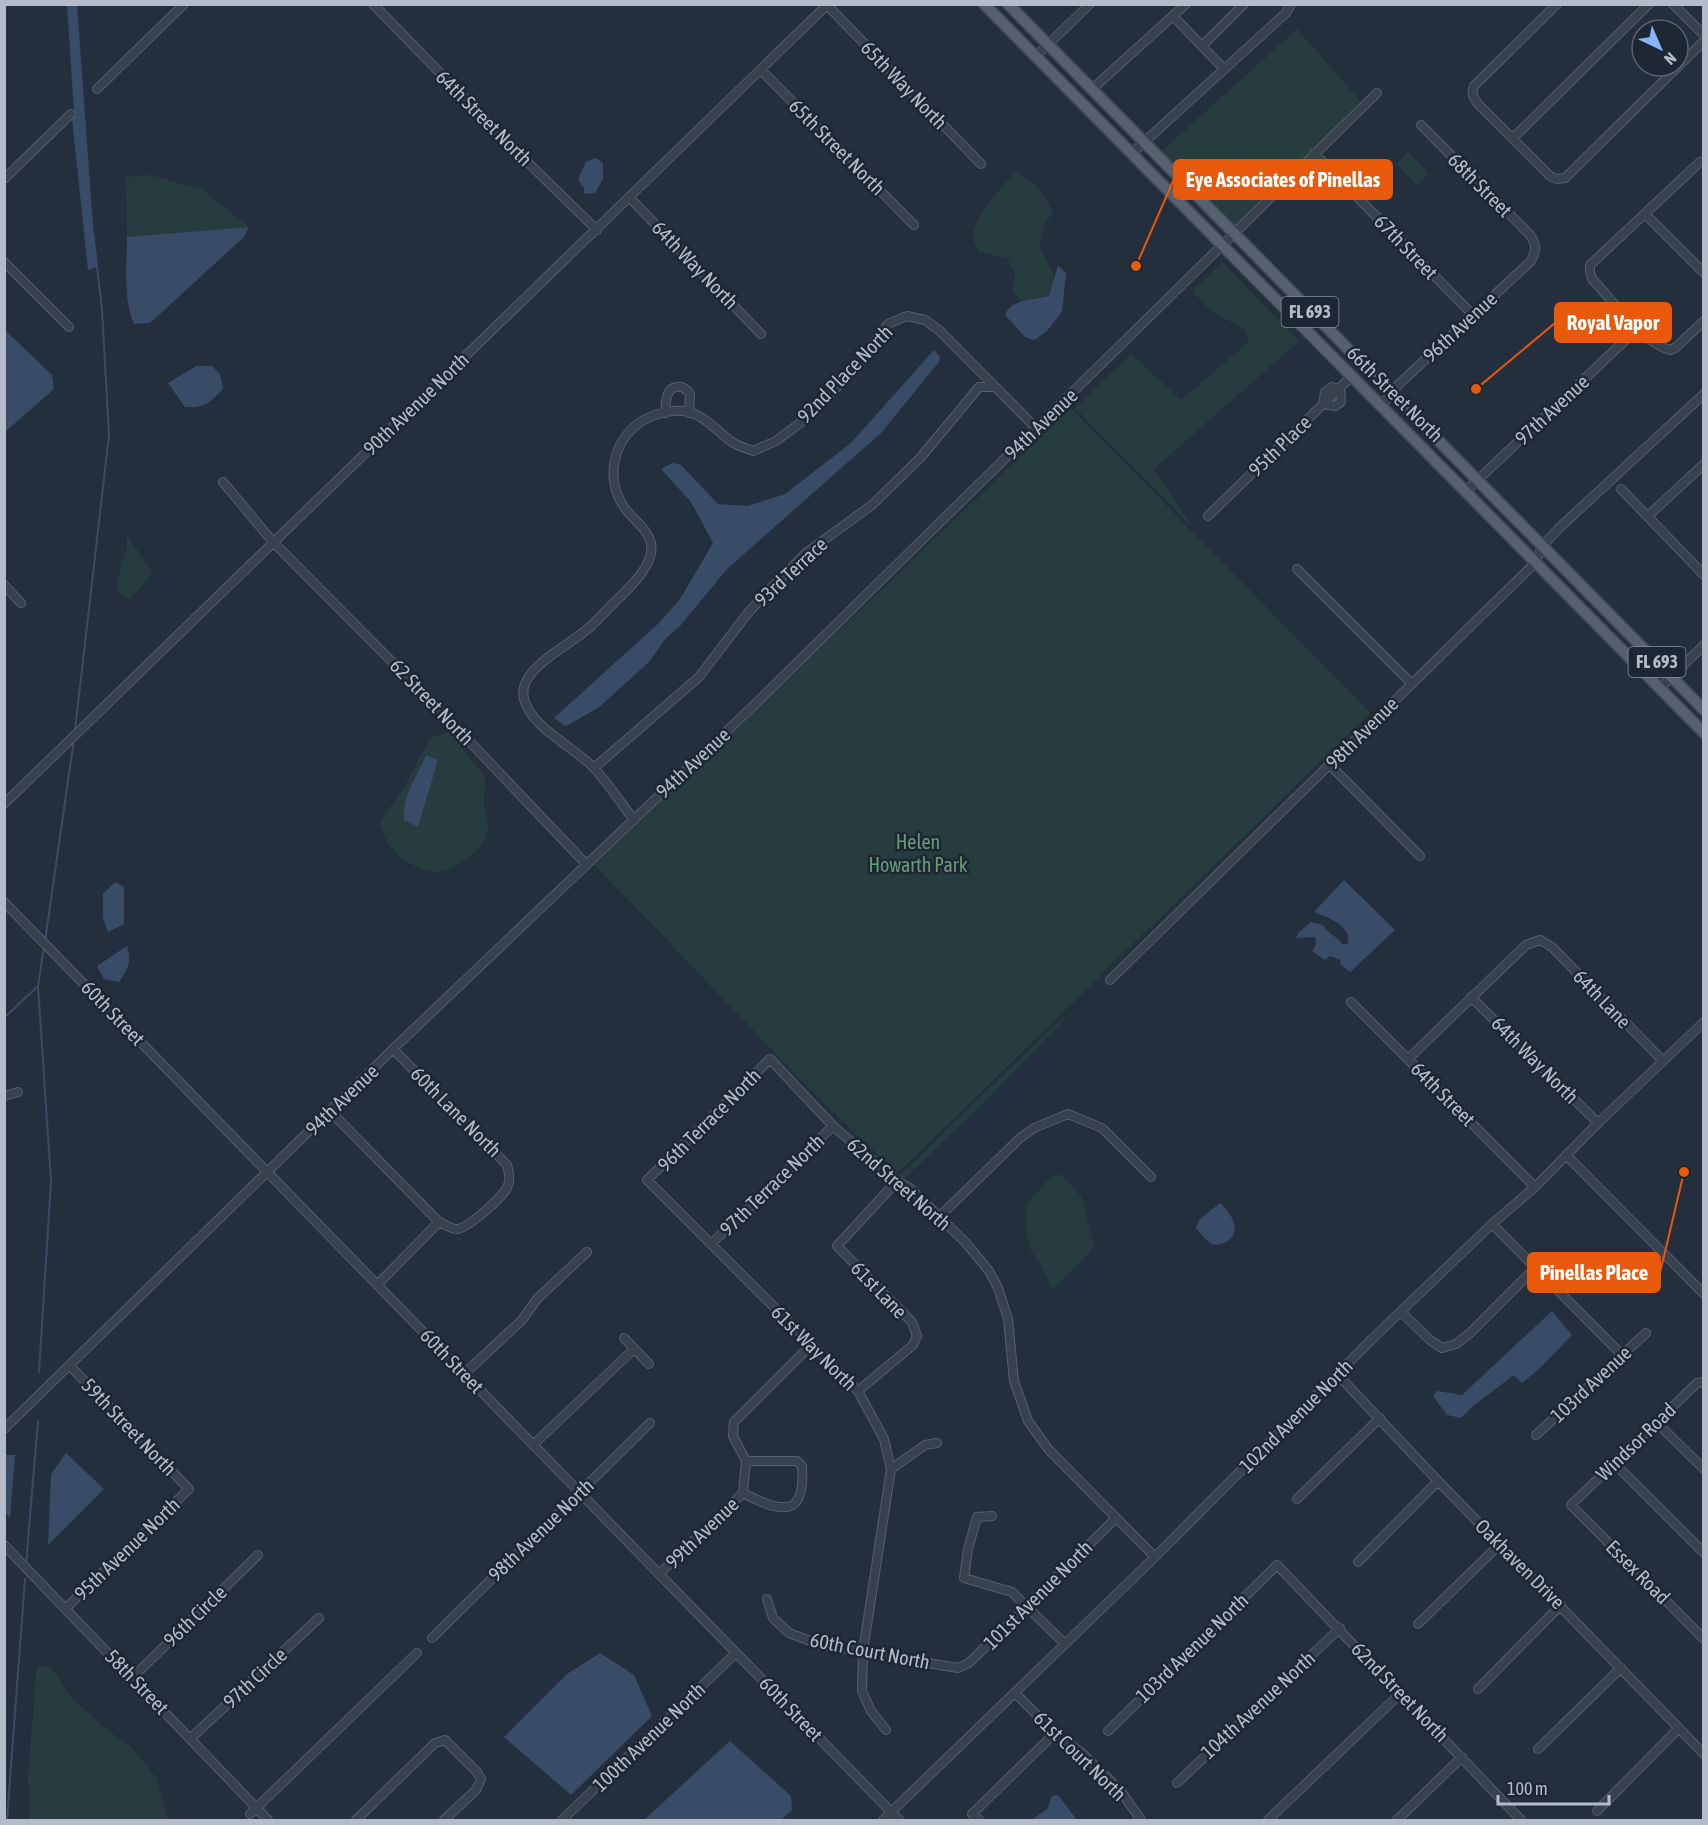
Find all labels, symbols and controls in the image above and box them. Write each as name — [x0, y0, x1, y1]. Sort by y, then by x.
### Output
north arrow — [1630, 18, 1690, 78]
street label: 65th Way North — [857, 36, 952, 133]
text: N — [1661, 49, 1680, 69]
street label: 64th Street North — [432, 65, 537, 170]
street label: 65th Street North — [785, 94, 890, 199]
street label: 68th Street — [1444, 148, 1517, 222]
callout: Eye Associates of Pinellas — [1174, 160, 1392, 199]
text: Eye Associates of Pinellas — [1186, 167, 1381, 191]
street label: 67th Street — [1370, 210, 1443, 284]
street label: 64th Way North — [648, 216, 743, 313]
street label: 96th Avenue — [1418, 287, 1501, 367]
road number: FL 693 — [1282, 297, 1338, 327]
callout: Royal Vapor — [1555, 303, 1671, 342]
text: Royal Vapor — [1567, 310, 1660, 334]
street label: 92nd Place North — [792, 320, 897, 427]
street label: 66th Street North — [1343, 341, 1448, 446]
street label: 90th Avenue North — [358, 348, 473, 460]
street label: 97th Avenue — [1510, 370, 1593, 450]
street label: 94th Avenue — [999, 383, 1082, 464]
street label: 95th Place — [1244, 410, 1316, 481]
street label: 93rd Terrace — [750, 532, 832, 611]
road number: FL 693 — [1628, 647, 1686, 677]
street label: 62 Street North — [386, 654, 479, 749]
street label: 98th Avenue — [1321, 692, 1402, 773]
street label: 94th Avenue — [651, 723, 734, 803]
park label: Helen Howarth Park — [868, 830, 968, 876]
street label: 64th Lane — [1569, 964, 1636, 1033]
street label: 60th Street — [77, 976, 150, 1050]
street label: 64th Way North — [1487, 1011, 1584, 1108]
street label: 64th Street — [1407, 1057, 1480, 1131]
street label: 94th Avenue — [300, 1059, 383, 1140]
street label: 60th Lane North — [407, 1062, 506, 1161]
street label: 96th Terrace North — [652, 1063, 765, 1176]
street label: 97th Terrace North — [715, 1129, 829, 1240]
street label: 62nd Street North — [843, 1132, 956, 1235]
callout: Pinellas Place — [1528, 1253, 1660, 1292]
street label: 61st Lane — [847, 1256, 912, 1323]
text: Pinellas Place — [1540, 1260, 1648, 1284]
street label: 61st Way North — [767, 1300, 862, 1395]
street label: 60th Street — [416, 1324, 489, 1398]
street label: 103rd Avenue — [1546, 1341, 1636, 1427]
street label: 102nd Avenue North — [1234, 1354, 1357, 1477]
street label: 59th Street North — [77, 1373, 181, 1480]
street label: Windsor Road — [1591, 1398, 1680, 1485]
street label: 98th Avenue North — [483, 1474, 598, 1586]
street label: 99th Avenue — [660, 1492, 743, 1573]
street label: 95th Avenue North — [69, 1493, 184, 1605]
street label: Oakhaven Drive — [1471, 1514, 1570, 1613]
street label: Essex Road — [1602, 1535, 1675, 1608]
street label: 101st Avenue North — [979, 1536, 1097, 1654]
street label: 96th Circle — [159, 1580, 231, 1651]
street label: 103rd Avenue North — [1131, 1588, 1252, 1707]
street label: 60th Court North — [808, 1628, 932, 1673]
street label: 62nd Street North — [1347, 1637, 1454, 1746]
street label: 97th Circle — [218, 1643, 291, 1713]
street label: 58th Street — [101, 1645, 174, 1719]
street label: 104th Avenue North — [1196, 1646, 1319, 1763]
street label: 60th Street — [755, 1672, 828, 1746]
street label: 100th Avenue North — [588, 1677, 709, 1796]
street label: 61st Court North — [1030, 1706, 1131, 1805]
scale bar — [1498, 1768, 1609, 1806]
text: 100 m — [1507, 1778, 1548, 1799]

